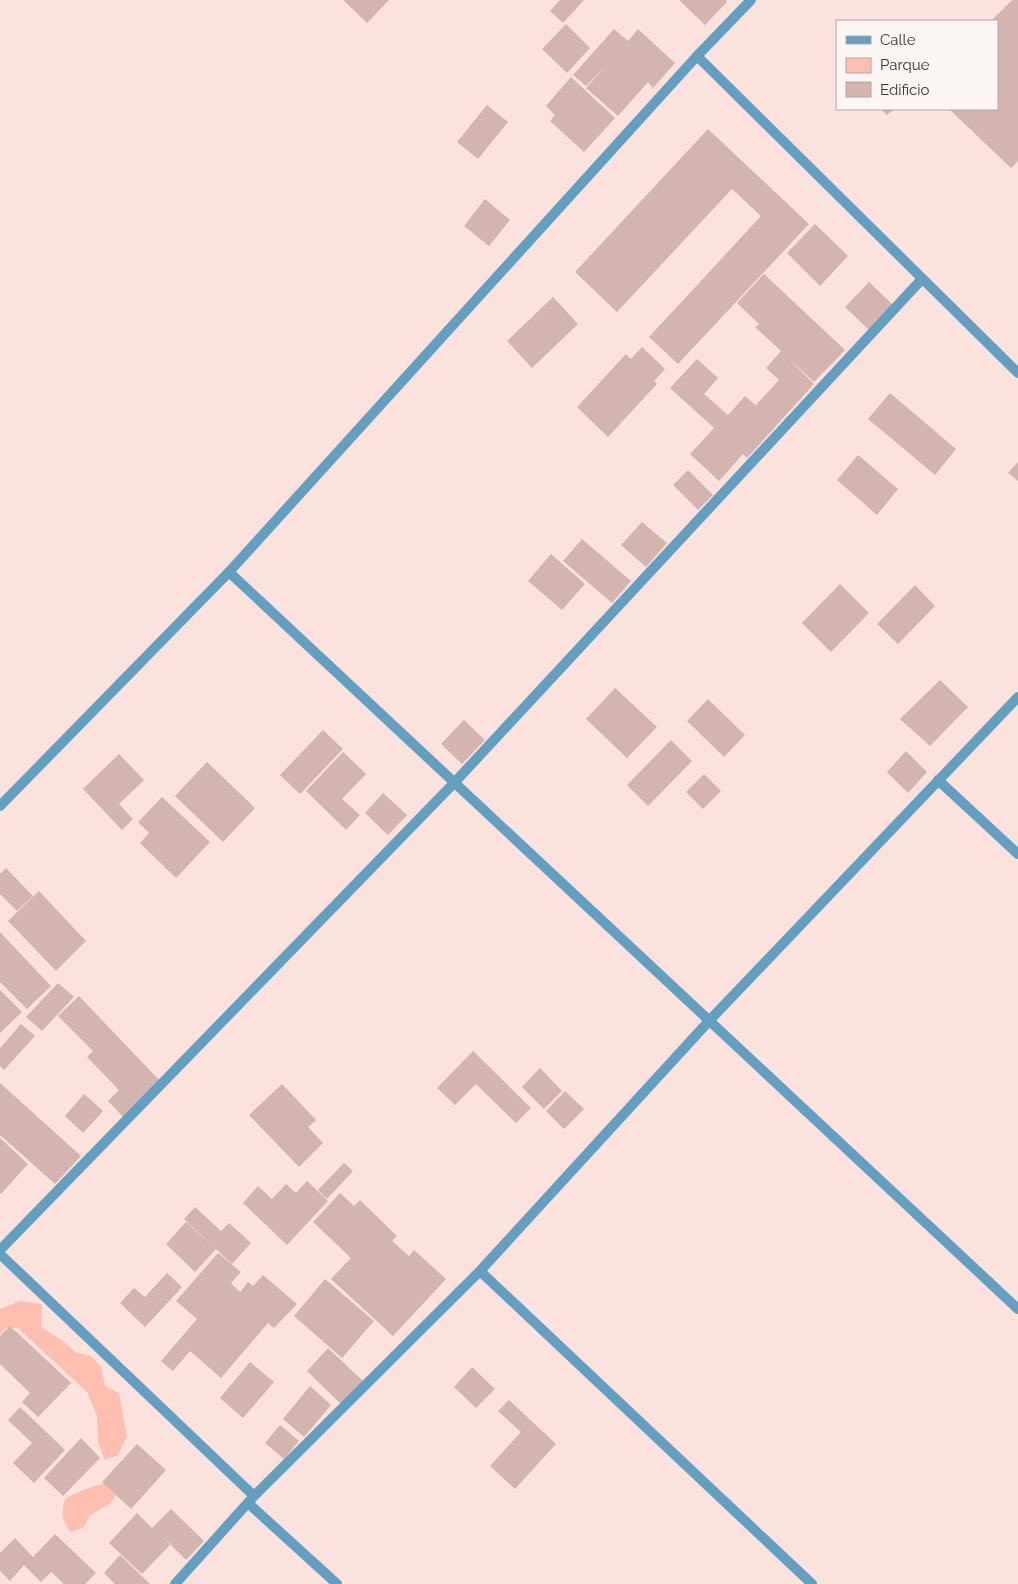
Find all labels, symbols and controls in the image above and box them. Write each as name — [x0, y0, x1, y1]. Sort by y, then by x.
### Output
legend — [836, 20, 998, 110]
text: Calle — [880, 31, 916, 49]
text: Parque — [880, 56, 930, 74]
text: Edificio — [880, 81, 930, 99]

